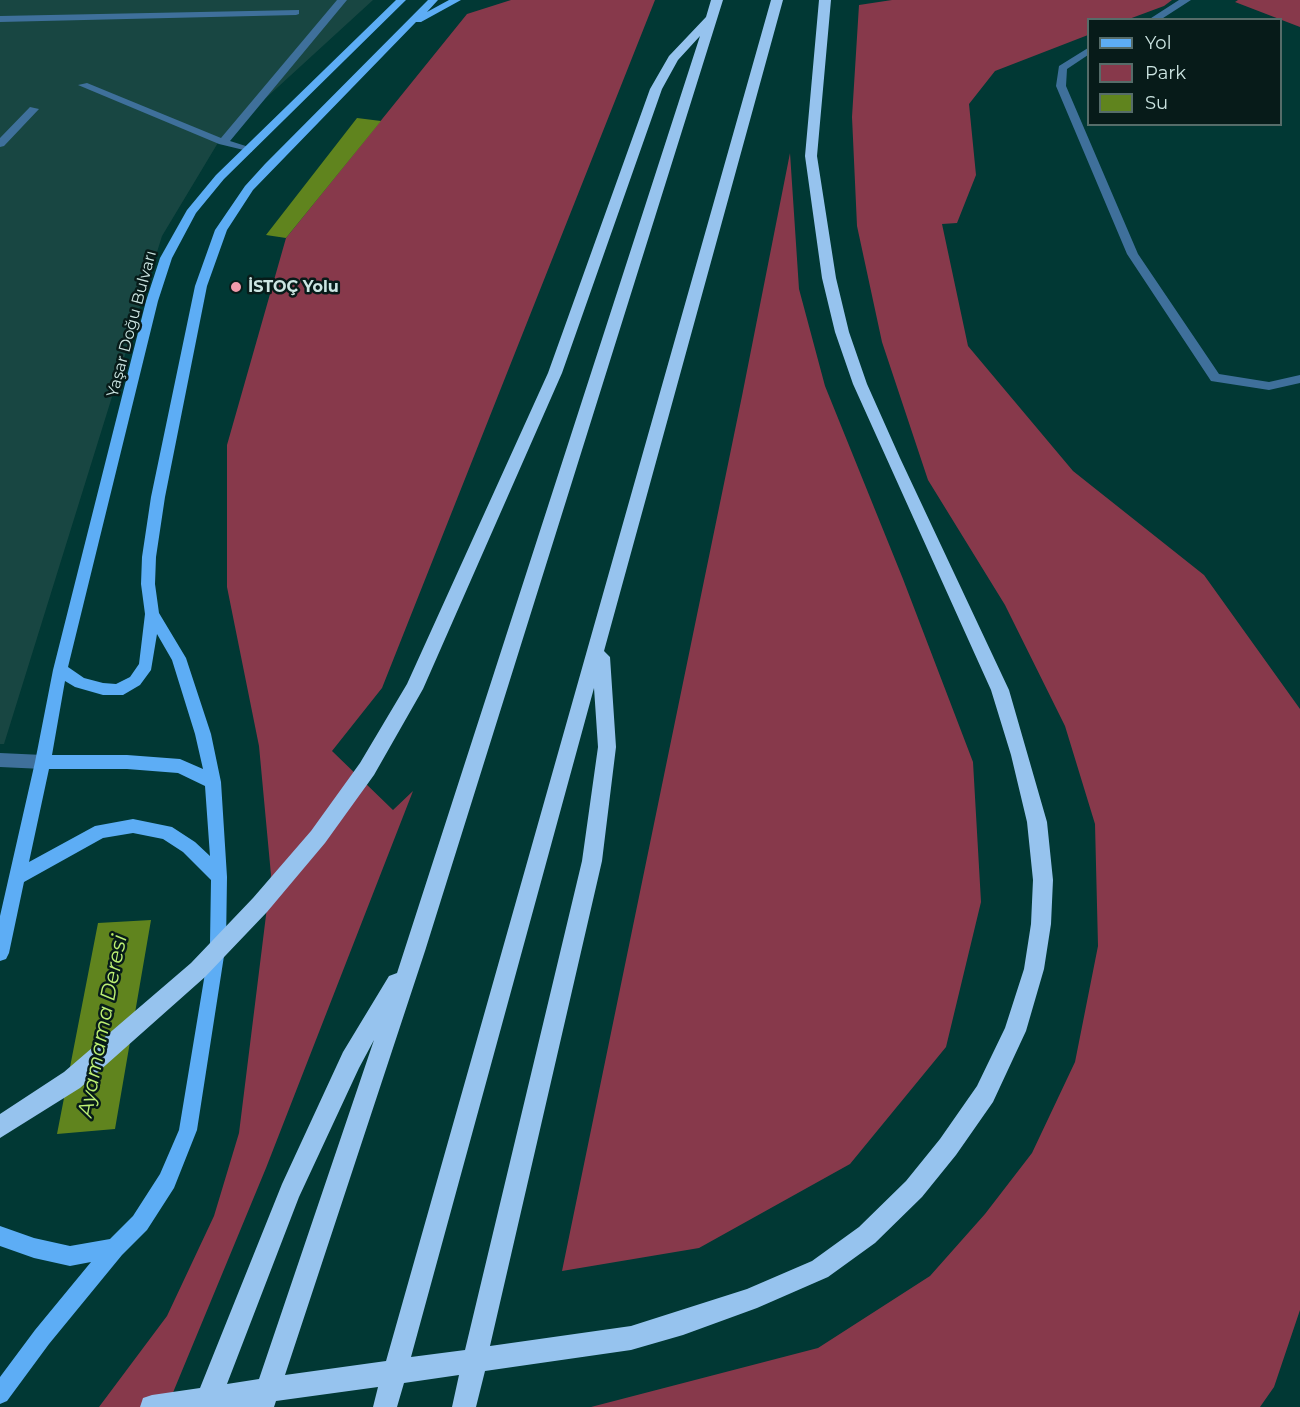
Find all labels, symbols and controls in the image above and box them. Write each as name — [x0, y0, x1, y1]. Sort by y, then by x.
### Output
legend — [1087, 18, 1282, 126]
text: Yol — [1145, 32, 1171, 54]
text: Park — [1145, 62, 1186, 84]
text: Su — [1145, 92, 1168, 114]
street label: Yaşar Doğu Bulvarı — [103, 249, 161, 399]
place label: İSTOÇ Yolu — [248, 277, 339, 297]
marker: İSTOÇ Yolu — [229, 280, 243, 294]
water label: Ayamama Deresi — [73, 933, 133, 1119]

